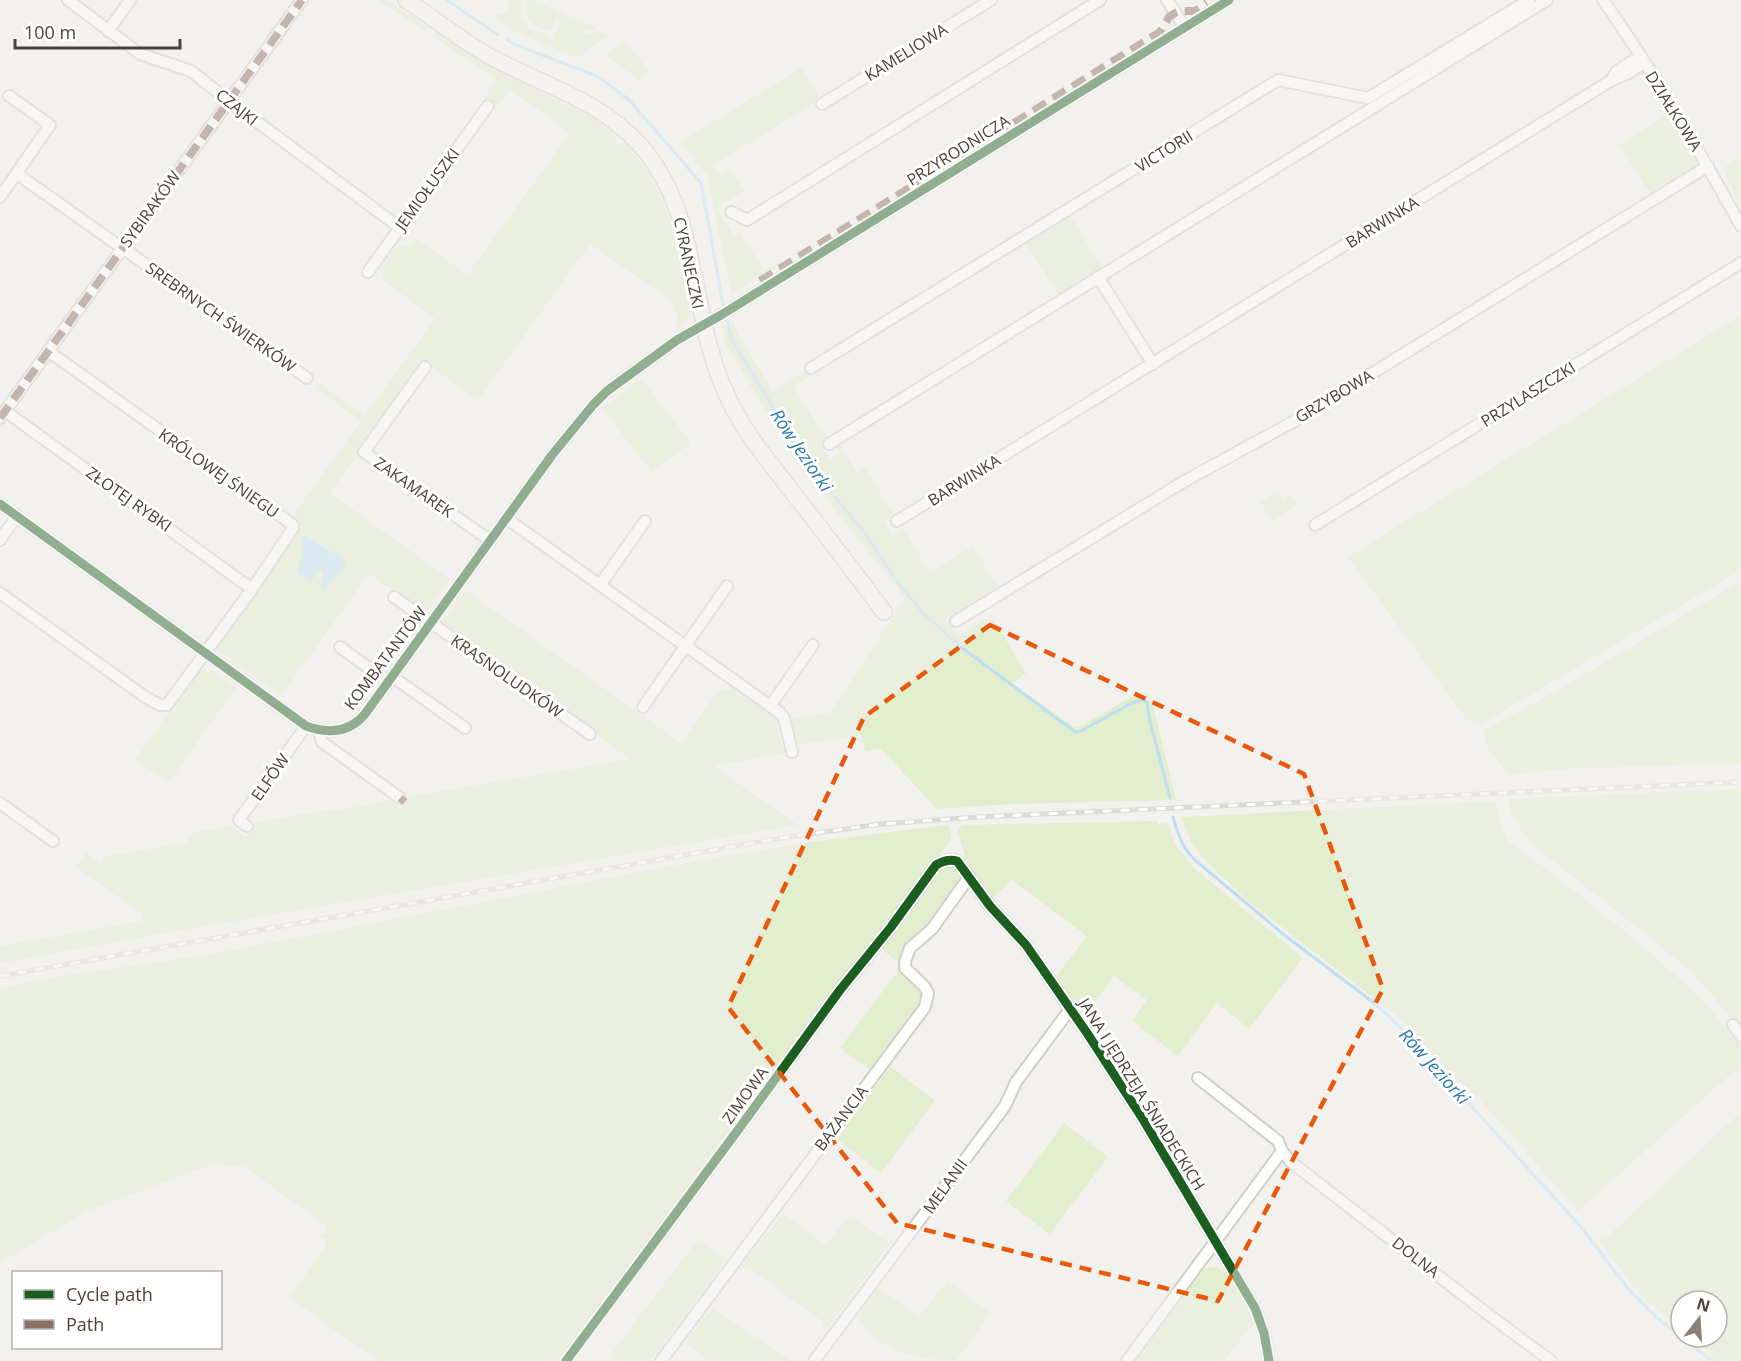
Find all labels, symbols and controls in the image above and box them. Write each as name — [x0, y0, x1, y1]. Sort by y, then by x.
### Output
scale bar — [15, 12, 180, 50]
street label: KAMELIOWA — [861, 17, 952, 86]
text: 100 m — [24, 20, 76, 44]
street label: DZIAŁKOWA — [1641, 67, 1708, 156]
street label: CZAJKI — [211, 84, 263, 130]
street label: PRZYRODNICZA — [902, 109, 1014, 190]
street label: VICTORII — [1131, 125, 1197, 177]
street label: JEMIOŁUSZKI — [389, 143, 464, 236]
street label: SYBIRAKÓW — [115, 166, 185, 252]
street label: BARWINKA — [1342, 191, 1423, 253]
street label: CYRANECZKI — [669, 215, 709, 311]
street label: SREBRNYCH ŚWIERKÓW — [142, 257, 301, 377]
street label: PRZYLASZCZKI — [1477, 356, 1579, 432]
street label: GRZYBOWA — [1291, 364, 1378, 428]
water label: Rów Jeziorki — [766, 404, 839, 496]
street label: KRÓLOWEJ ŚNIEGU — [154, 423, 284, 523]
street label: BARWINKA — [924, 449, 1005, 511]
street label: ZAKAMAREK — [370, 452, 458, 523]
street label: ZŁOTEJ RYBKI — [82, 461, 176, 537]
street label: KOMBATANTÓW — [339, 602, 431, 714]
street label: KRASNOLUDKÓW — [447, 629, 567, 723]
street label: ELFÓW — [246, 749, 294, 805]
street label: JANA I JĘDRZEJA ŚNIADECKICH — [1073, 992, 1210, 1194]
water label: Rów Jeziorki — [1394, 1023, 1476, 1110]
street label: ZIMOWA — [717, 1061, 774, 1128]
street label: BAŻANCIA — [809, 1080, 873, 1155]
street label: MELANII — [918, 1154, 972, 1218]
street label: DOLNA — [1388, 1232, 1445, 1283]
legend — [12, 1271, 222, 1349]
text: Cycle path — [66, 1282, 153, 1306]
north arrow — [1669, 1289, 1729, 1349]
text: N — [1694, 1292, 1713, 1317]
text: Path — [66, 1312, 104, 1336]

